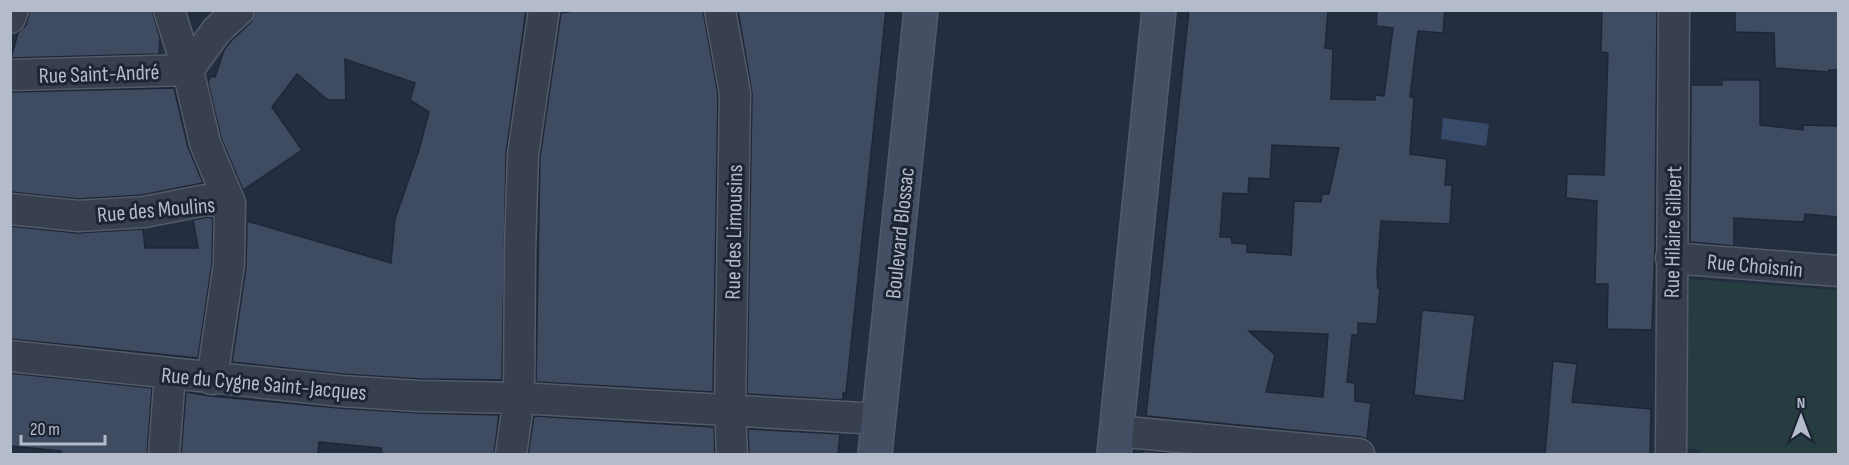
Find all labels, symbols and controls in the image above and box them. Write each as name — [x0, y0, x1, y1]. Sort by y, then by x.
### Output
street label: Rue Saint-André — [38, 59, 160, 90]
street label: Rue des Limousins — [720, 164, 749, 300]
street label: Rue Hilaire Gilbert — [1659, 165, 1688, 298]
street label: Boulevard Blossac — [880, 166, 921, 300]
street label: Rue des Moulins — [96, 192, 216, 229]
street label: Rue Choisnin — [1706, 249, 1804, 284]
street label: Rue du Cygne Saint-Jacques — [160, 362, 368, 407]
north arrow — [1771, 387, 1831, 447]
text: N — [1797, 394, 1805, 413]
scale bar — [21, 408, 105, 446]
text: 20 m — [30, 419, 60, 440]

